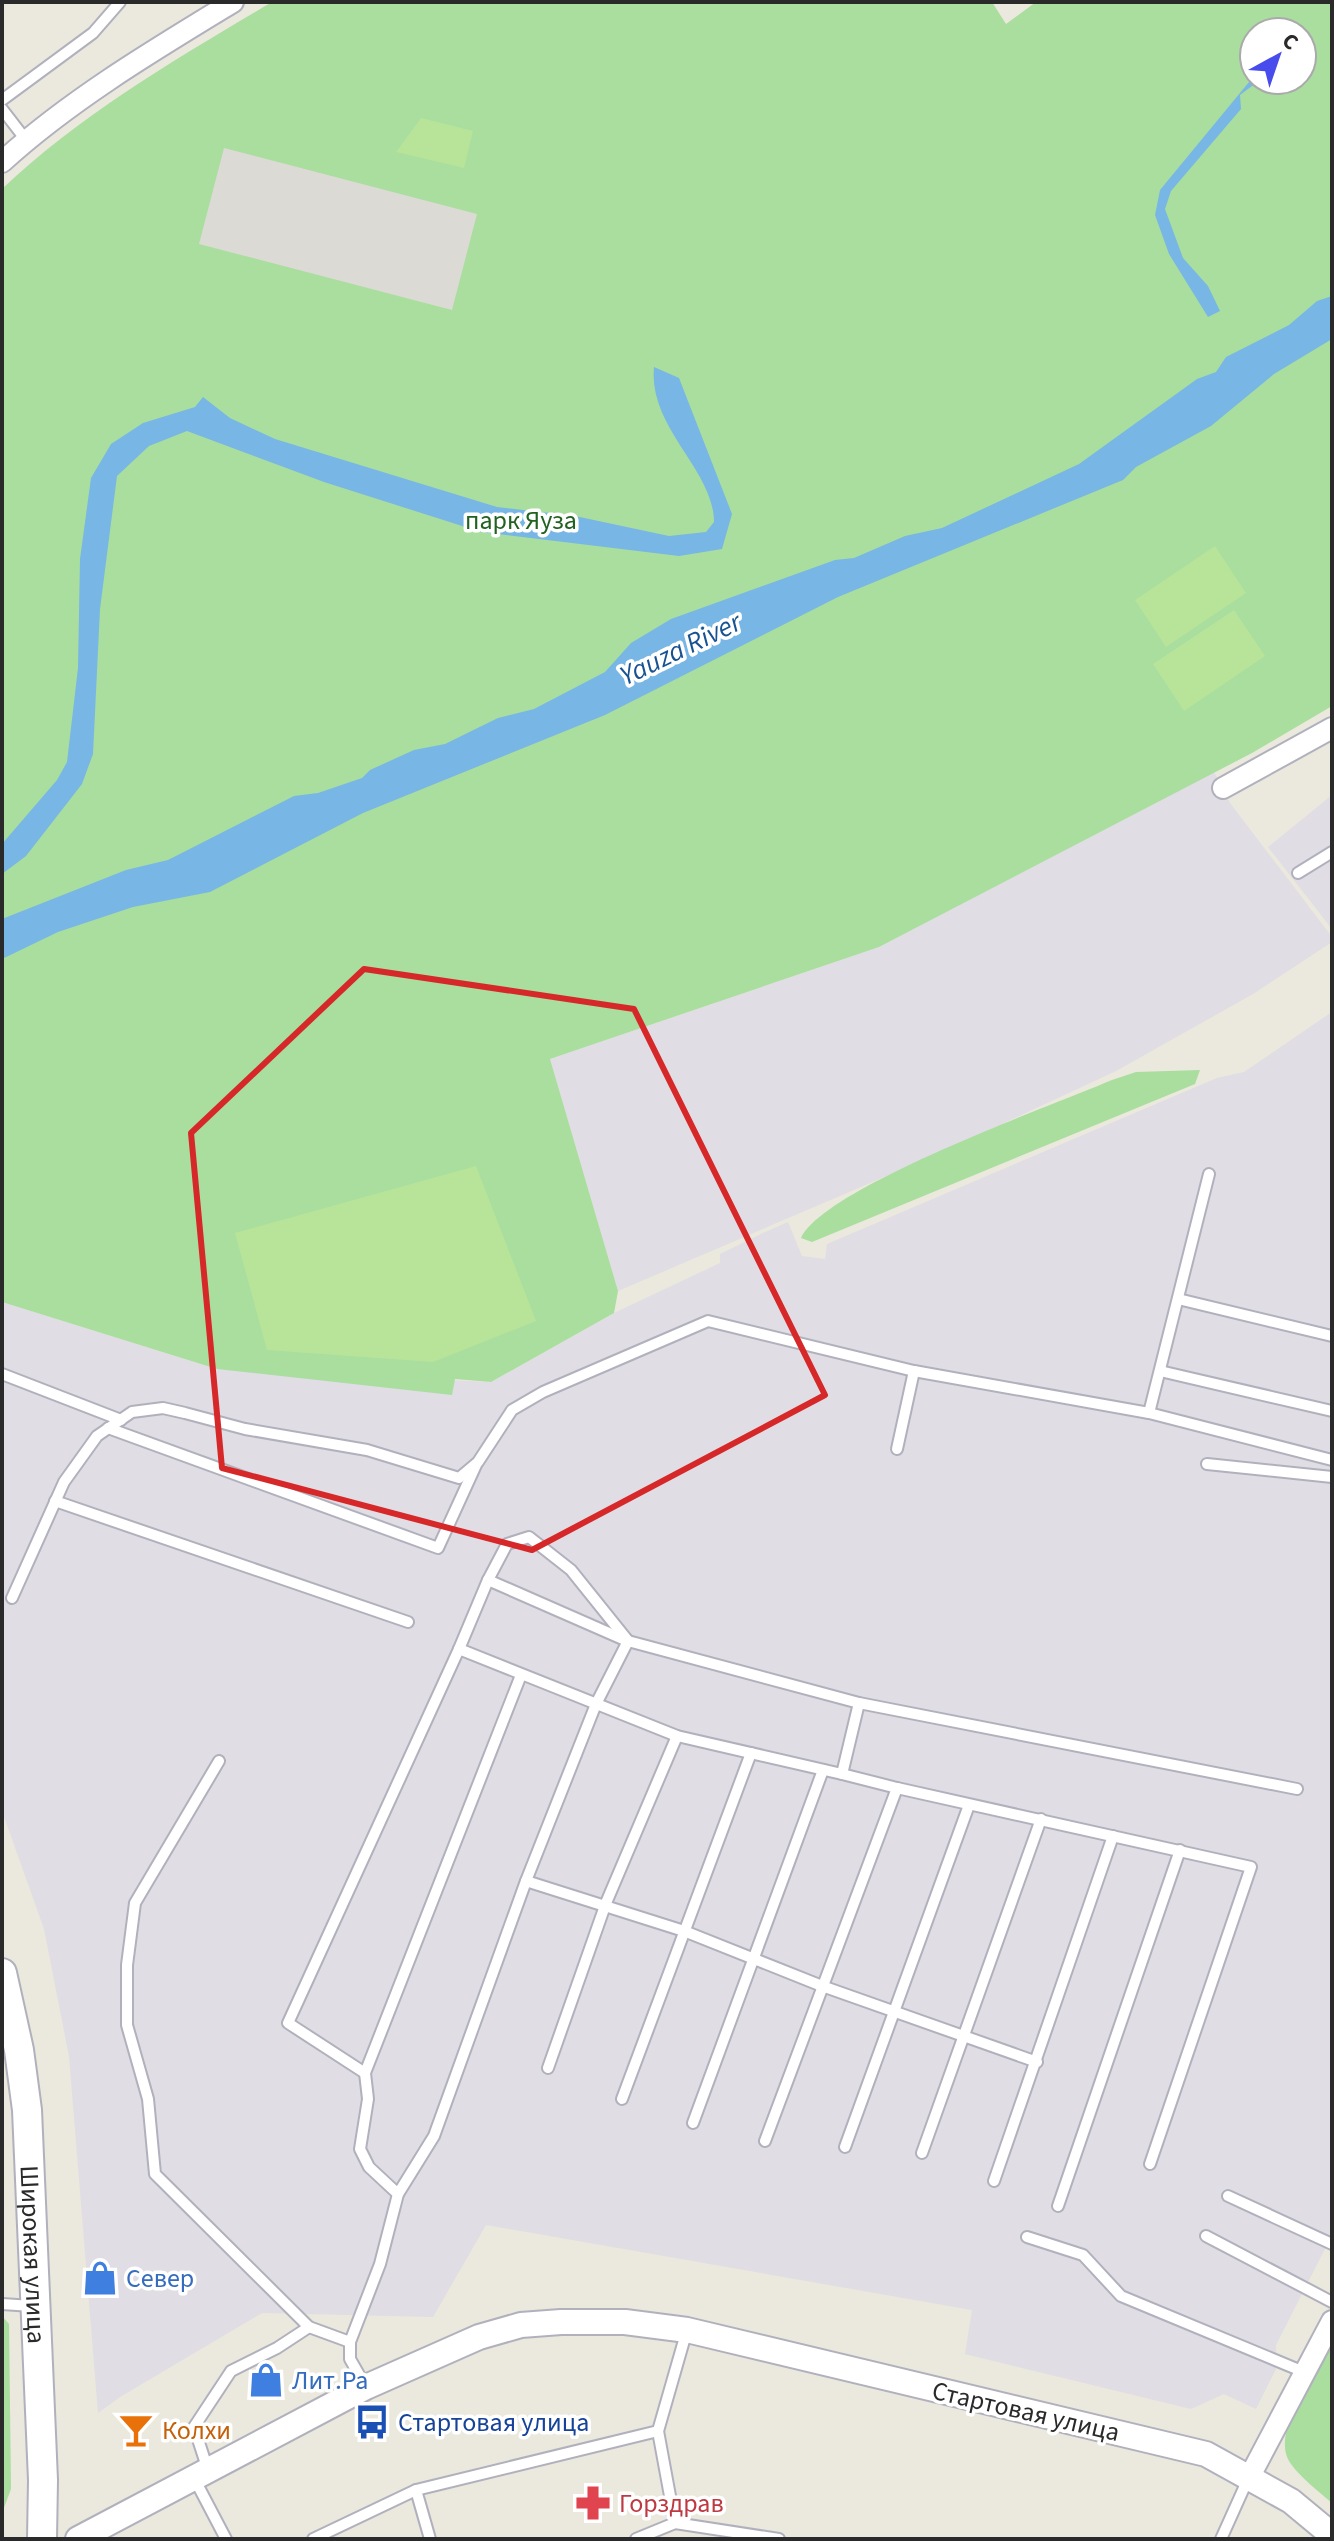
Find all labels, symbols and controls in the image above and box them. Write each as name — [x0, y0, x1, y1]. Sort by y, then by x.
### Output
north arrow — [1238, 16, 1318, 96]
text: С — [1275, 25, 1306, 58]
park label: парк Яуза — [465, 502, 577, 539]
water label: Yauza River — [613, 602, 749, 696]
street label: Широкая улица — [10, 2165, 55, 2344]
shop icon: Север — [81, 2259, 119, 2297]
place label: Север — [126, 2260, 194, 2297]
shop icon: Лит.Ра — [247, 2361, 285, 2399]
place label: Лит.Ра — [292, 2362, 368, 2399]
street label: Стартовая улица — [928, 2372, 1123, 2451]
bus stop icon: Стартовая улица — [353, 2403, 391, 2441]
place label: Стартовая улица — [398, 2404, 589, 2441]
bar icon: Колхи — [117, 2411, 155, 2449]
place label: Колхи — [162, 2412, 231, 2449]
pharmacy icon: Горздрав — [574, 2484, 612, 2522]
place label: Горздрав — [619, 2485, 724, 2522]

